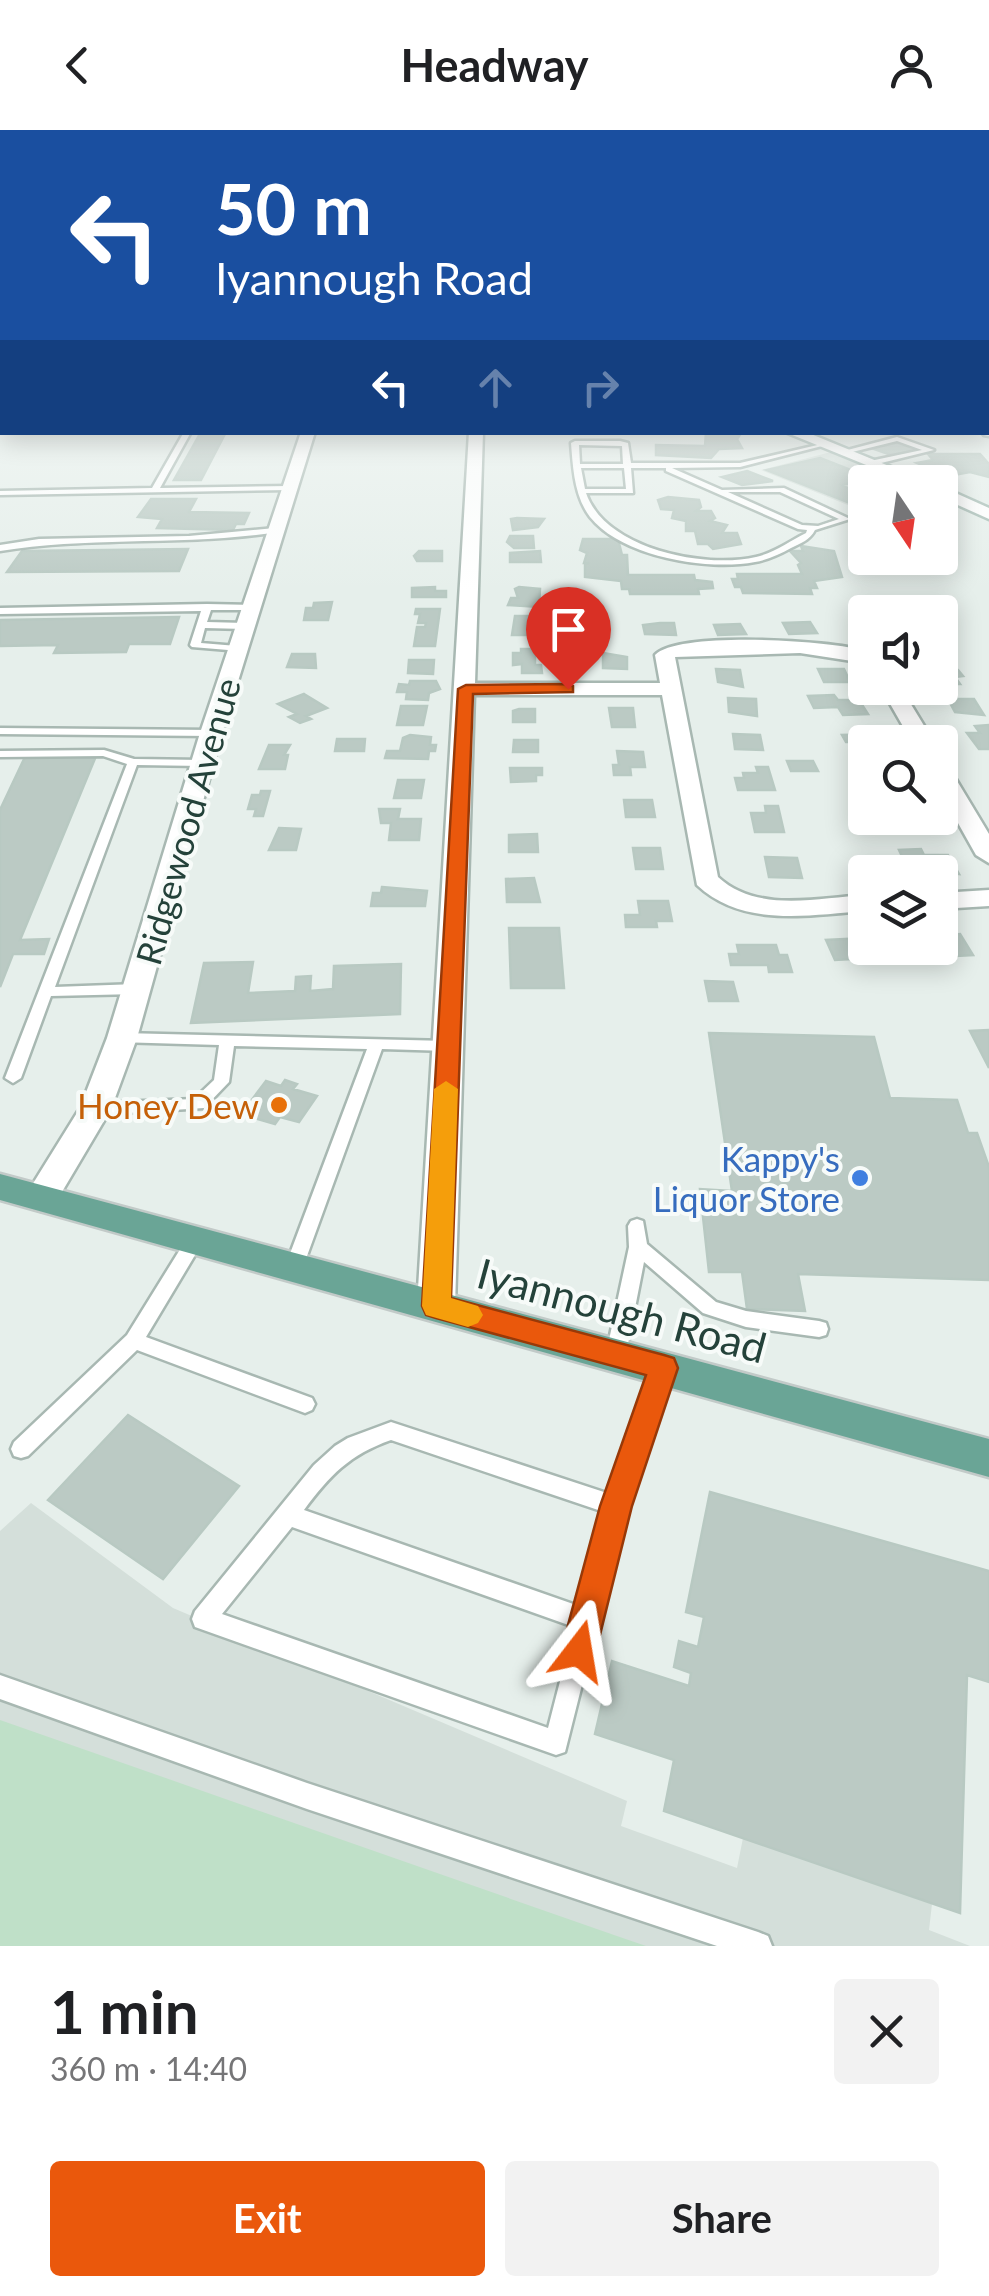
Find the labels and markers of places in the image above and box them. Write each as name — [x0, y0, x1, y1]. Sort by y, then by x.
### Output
pin — [526, 587, 611, 690]
place label: Honey Dew — [77, 1084, 259, 1126]
marker: Honey Dew — [268, 1094, 290, 1116]
place label: Kappy's Liquor Store — [653, 1137, 840, 1219]
marker: Kappy's Liquor Store — [849, 1167, 871, 1189]

